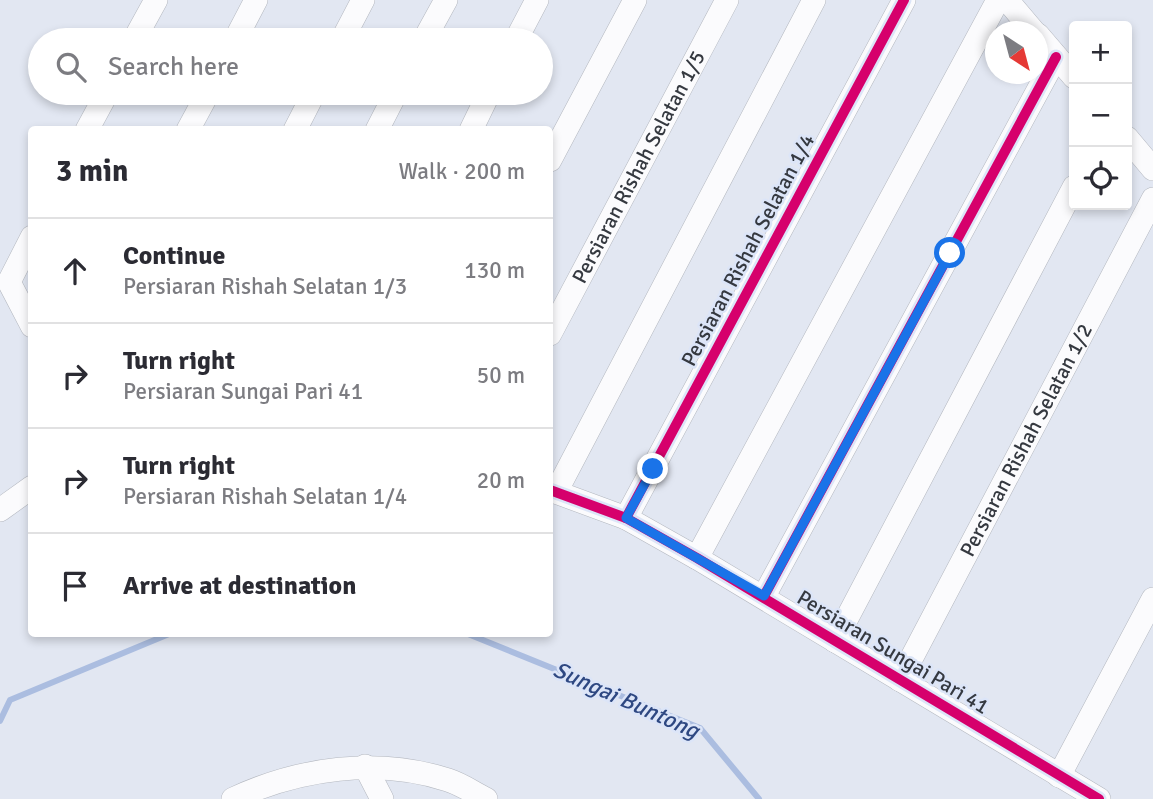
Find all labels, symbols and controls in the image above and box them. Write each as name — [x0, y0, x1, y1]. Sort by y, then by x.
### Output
north arrow — [985, 21, 1048, 84]
map controls — [1069, 21, 1132, 210]
button: + — [1069, 21, 1132, 84]
search box — [28, 28, 553, 105]
street label: Persiaran Rishah Selatan 1/5 — [566, 46, 711, 288]
icon: search — [52, 48, 90, 86]
text: Search here — [108, 51, 239, 83]
button: − — [1069, 84, 1132, 147]
street label: Persiaran Rishah Selatan 1/4 — [676, 129, 820, 371]
button: locate — [1069, 147, 1132, 210]
text: 3 min — [56, 153, 128, 190]
text: Walk · 200 m — [399, 157, 525, 186]
route start — [934, 237, 965, 268]
text: Continue — [123, 240, 225, 272]
icon: ahead — [56, 252, 94, 290]
text: 130 m — [464, 256, 525, 285]
text: Persiaran Rishah Selatan 1/3 — [123, 272, 407, 301]
street label: Persiaran Rishah Selatan 1/2 — [954, 319, 1098, 561]
text: Turn right — [123, 345, 235, 377]
icon: right — [56, 357, 94, 395]
text: 50 m — [477, 361, 525, 390]
text: Persiaran Sungai Pari 41 — [123, 377, 363, 406]
text: Turn right — [123, 450, 235, 482]
route end — [637, 453, 668, 484]
icon: right — [56, 462, 94, 500]
text: 20 m — [477, 466, 525, 495]
text: Persiaran Rishah Selatan 1/4 — [123, 482, 407, 511]
icon: arrive — [56, 567, 94, 605]
text: Arrive at destination — [123, 570, 356, 602]
street label: Persiaran Sungai Pari 41 — [792, 584, 994, 720]
water label: Sungai Buntong — [549, 655, 705, 746]

